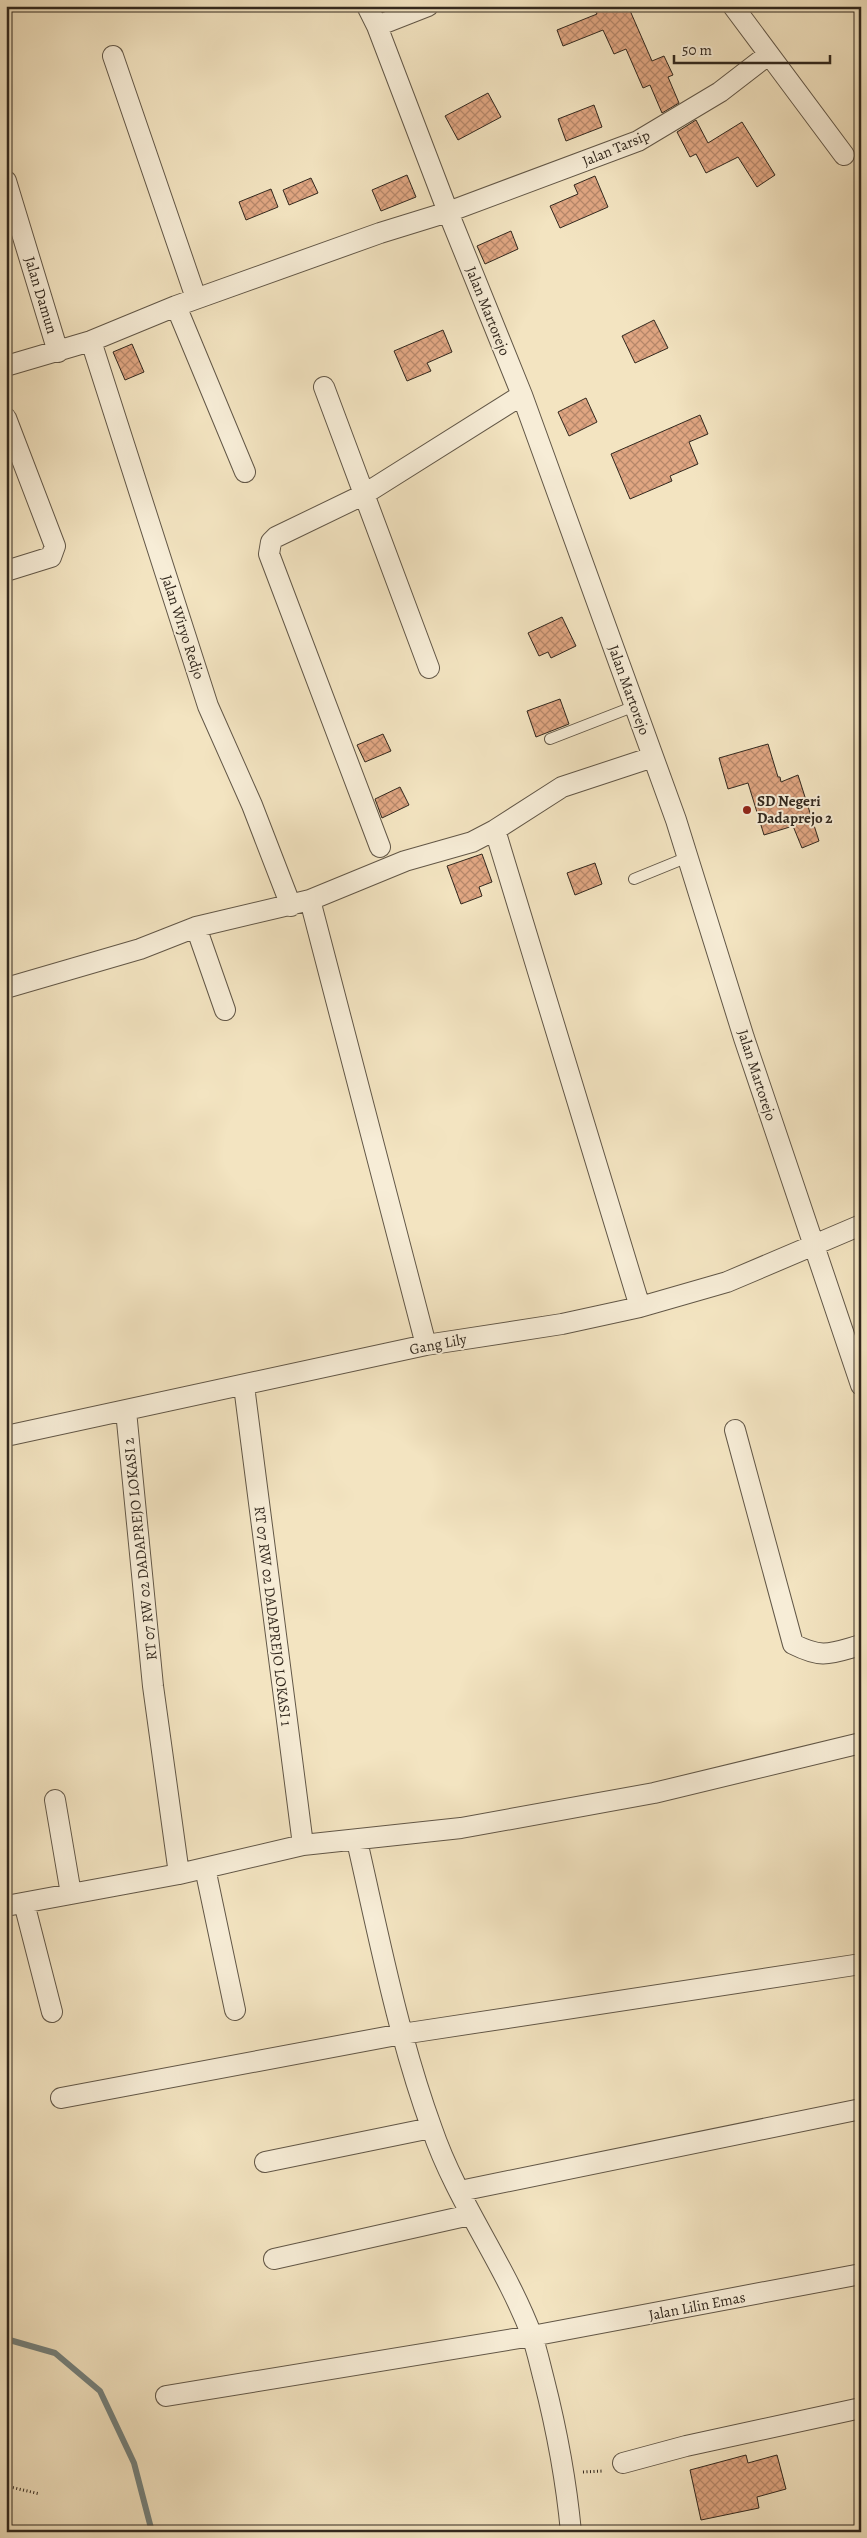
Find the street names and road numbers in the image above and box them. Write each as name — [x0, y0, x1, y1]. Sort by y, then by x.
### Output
street label: Jalan Tarsip — [579, 125, 653, 171]
street label: Jalan Damun — [20, 254, 62, 336]
street label: Jalan Martorejo — [461, 263, 515, 359]
street label: Jalan Wiryo Redjo — [157, 572, 209, 682]
street label: Jalan Martorejo — [603, 642, 655, 738]
street label: Jalan Martorejo — [733, 1027, 781, 1123]
street label: Gang Lily — [408, 1329, 469, 1359]
street label: RT 07 RW 02 DADAPREJO LOKASI 2 — [118, 1437, 162, 1661]
street label: RT 07 RW 02 DADAPREJO LOKASI 1 — [250, 1505, 296, 1727]
street label: Jalan Lilin Emas — [647, 2287, 747, 2325]

